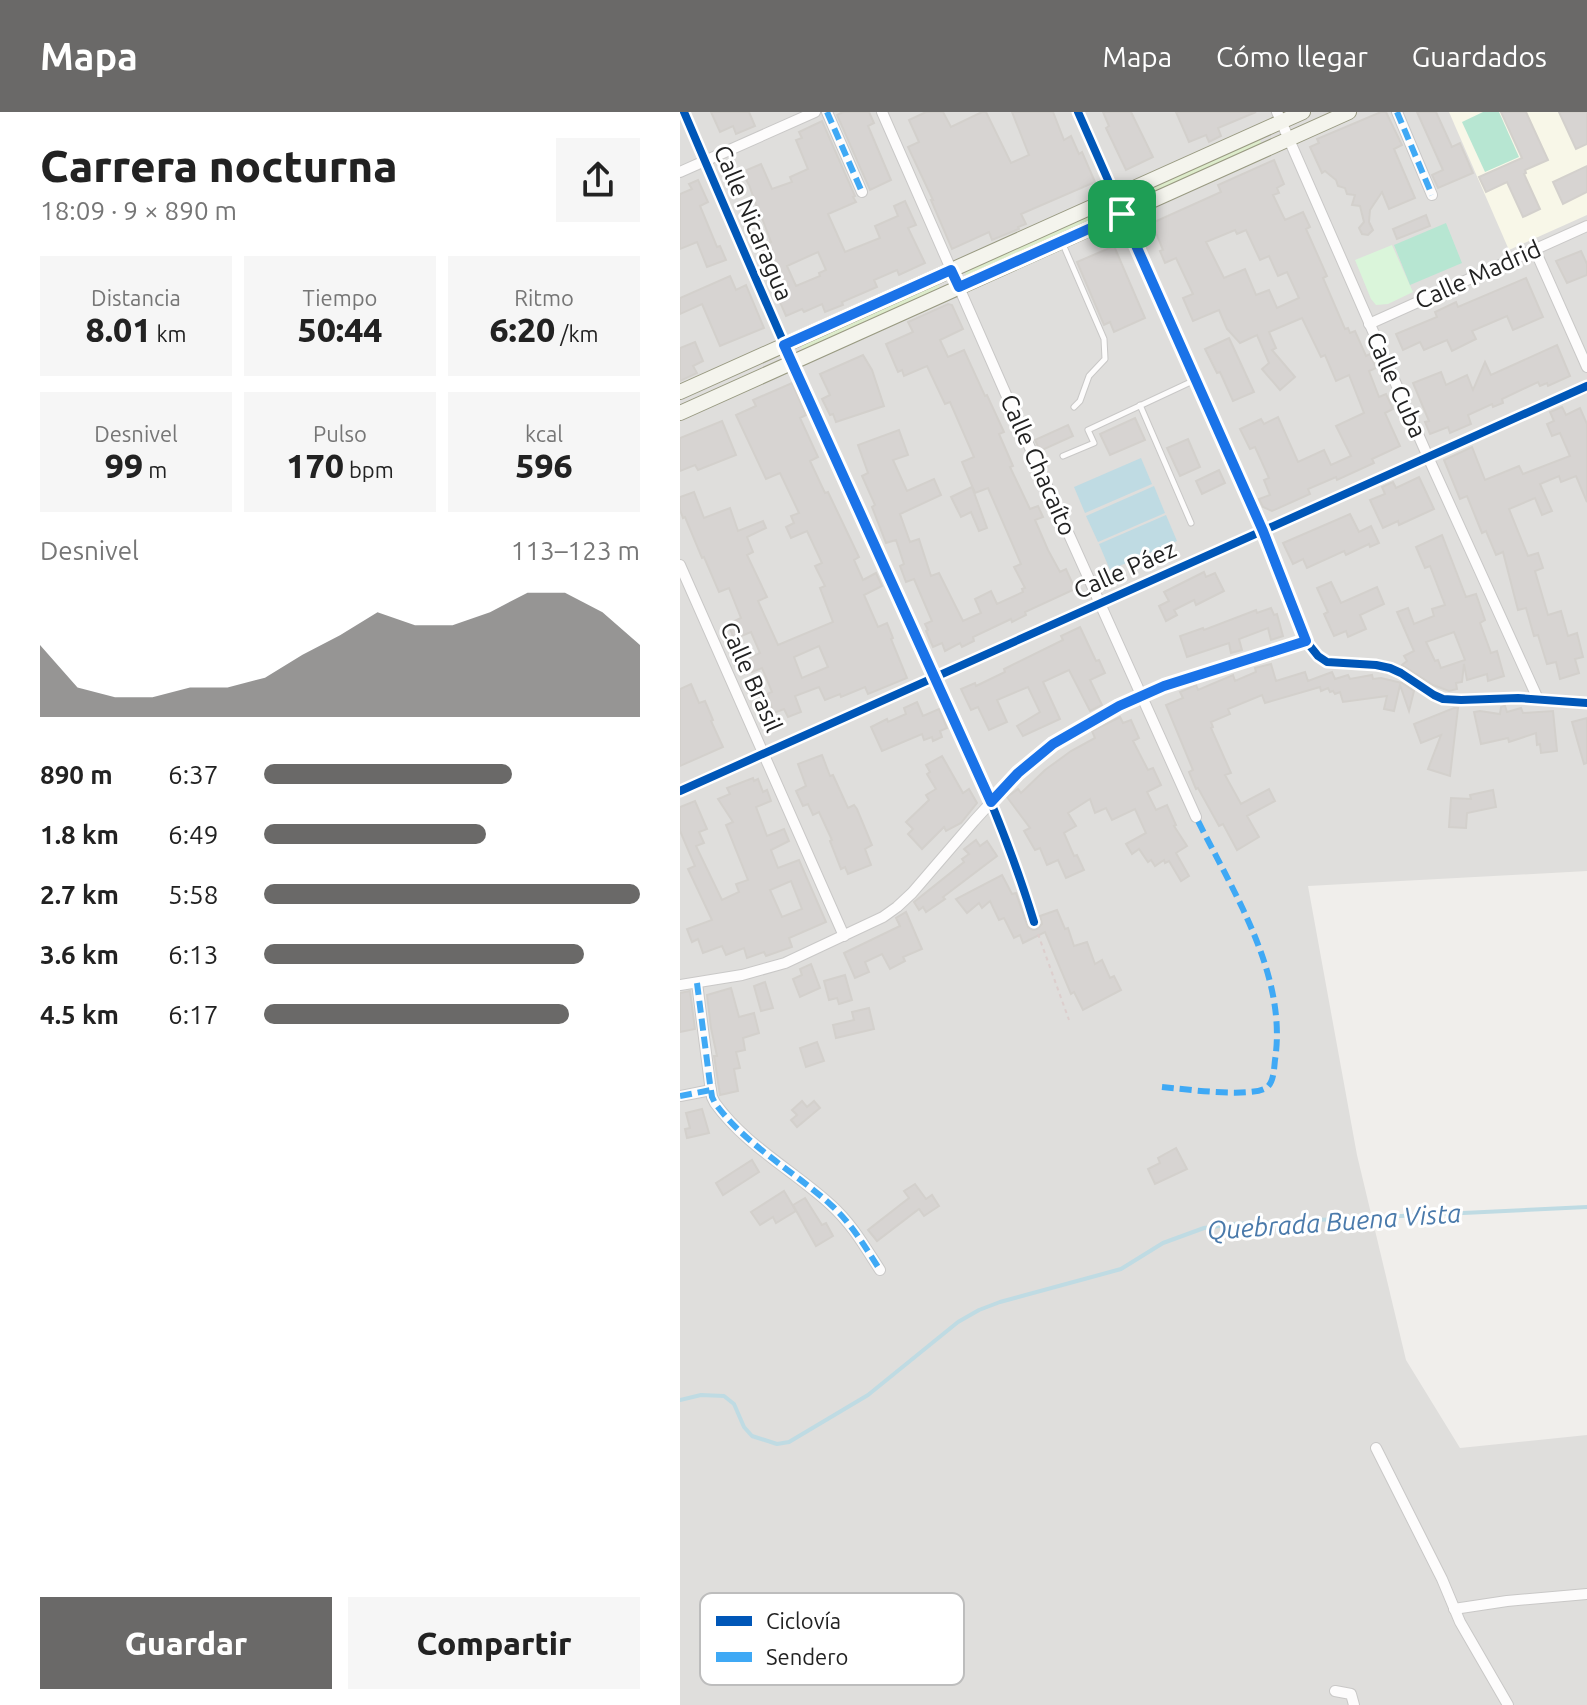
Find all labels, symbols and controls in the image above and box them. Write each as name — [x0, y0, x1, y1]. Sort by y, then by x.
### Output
text: Mapa — [40, 35, 138, 77]
text: Mapa — [1103, 41, 1172, 72]
text: Cómo llegar — [1216, 41, 1368, 72]
text: Guardados — [1412, 41, 1547, 72]
button: share — [556, 138, 640, 222]
text: Carrera nocturna — [40, 141, 398, 190]
street label: Calle Nicaragua — [709, 141, 798, 305]
pin — [1088, 180, 1156, 248]
icon: arrive — [1100, 192, 1144, 236]
text: 18:09 · 9 × 890 m — [40, 196, 237, 225]
street label: Calle Madrid — [1411, 235, 1545, 314]
text: Distancia — [91, 285, 181, 310]
text: Tiempo — [303, 285, 377, 310]
text: Ritmo — [514, 285, 574, 310]
text: 8.01 — [85, 310, 151, 348]
text: 50:44 — [297, 310, 383, 348]
text: 6:20 — [489, 310, 555, 348]
text: km — [151, 321, 187, 346]
text: /km — [555, 321, 599, 346]
street label: Calle Cuba — [1361, 328, 1432, 442]
street label: Calle Chacaíto — [995, 390, 1082, 540]
text: Desnivel — [94, 421, 178, 446]
text: Pulso — [313, 421, 367, 446]
text: kcal — [525, 421, 563, 446]
text: 99 — [105, 446, 143, 484]
text: 170 — [286, 446, 344, 484]
text: 596 — [515, 446, 573, 484]
text: m — [143, 457, 167, 482]
text: bpm — [344, 457, 394, 482]
street label: Calle Páez — [1069, 535, 1180, 604]
text: Desnivel — [40, 536, 139, 565]
text: 113–123 m — [511, 536, 640, 565]
street label: Calle Brasil — [715, 618, 788, 736]
text: 890 m — [40, 760, 113, 789]
text: 6:37 — [168, 760, 218, 789]
text: 1.8 km — [40, 820, 119, 849]
text: 6:49 — [168, 820, 218, 849]
text: 2.7 km — [40, 880, 119, 909]
text: 5:58 — [168, 880, 218, 909]
text: 3.6 km — [40, 940, 119, 969]
text: 6:13 — [168, 940, 218, 969]
text: 4.5 km — [40, 1000, 119, 1029]
text: 6:17 — [168, 1000, 218, 1029]
water label: Quebrada Buena Vista — [1206, 1198, 1462, 1246]
legend — [700, 1593, 964, 1685]
button: Guardar — [40, 1597, 332, 1689]
button: Compartir — [348, 1597, 640, 1689]
text: Ciclovía — [766, 1608, 841, 1633]
text: Sendero — [766, 1644, 848, 1669]

